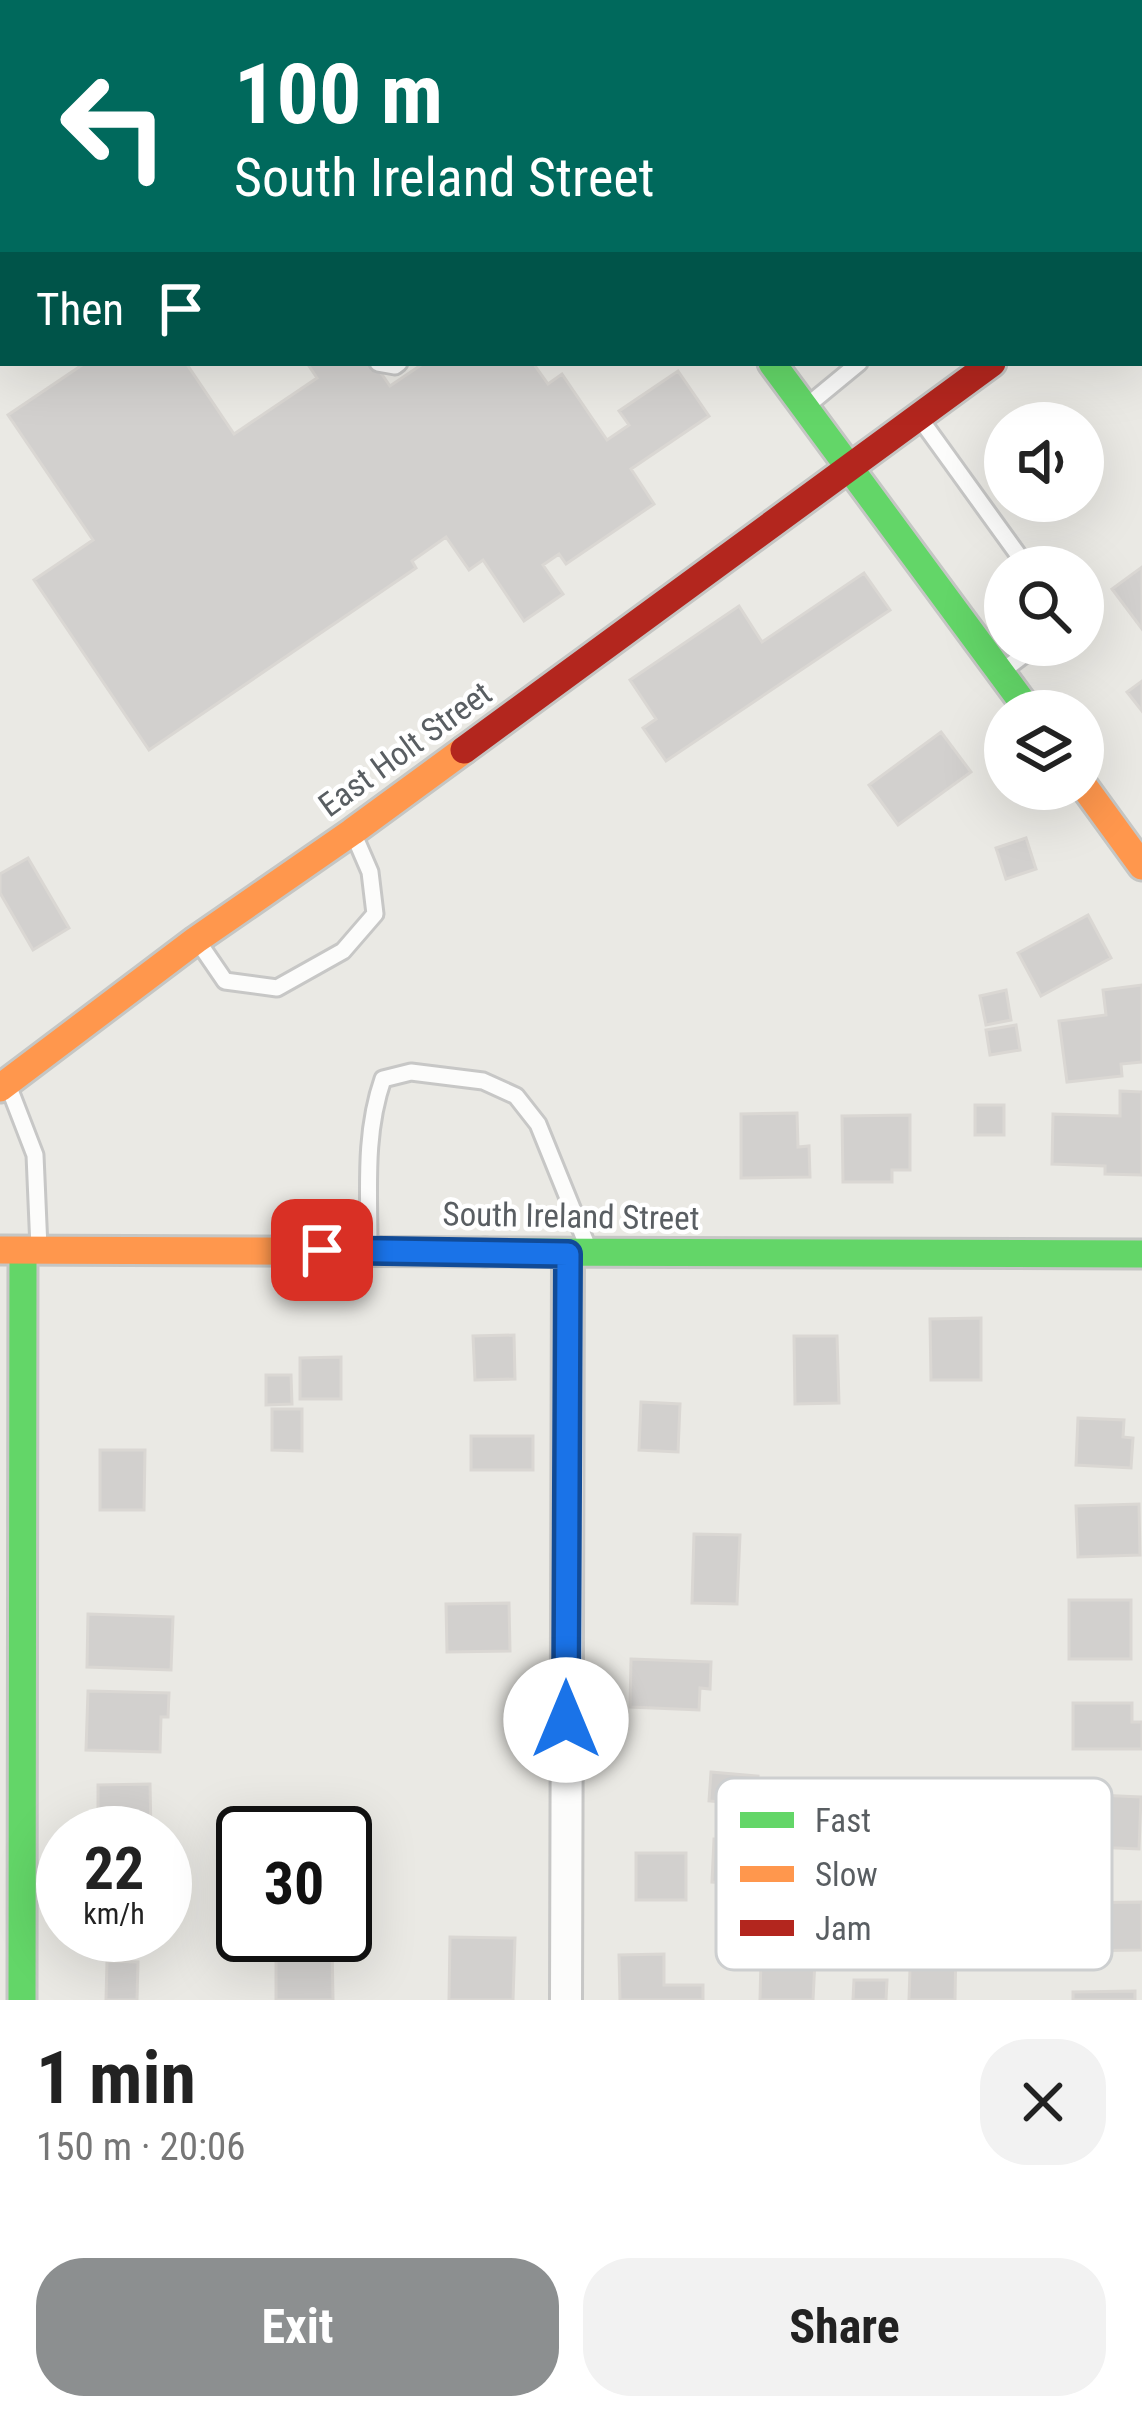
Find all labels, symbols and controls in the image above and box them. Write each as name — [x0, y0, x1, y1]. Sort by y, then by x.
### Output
text: 100 m — [234, 45, 443, 144]
icon: left — [36, 48, 192, 204]
text: South Ireland Street — [234, 146, 655, 209]
icon: arrive — [148, 276, 214, 342]
text: Then — [36, 283, 124, 336]
map controls — [984, 402, 1104, 810]
button: sound — [984, 402, 1104, 522]
button: search — [984, 546, 1104, 666]
street label: East Holt Street — [311, 673, 499, 825]
button: layers — [984, 690, 1104, 810]
street label: South Ireland Street — [442, 1194, 700, 1238]
pin — [271, 1199, 373, 1301]
icon: arrive — [289, 1217, 355, 1283]
position arrow — [503, 1657, 629, 1783]
legend — [716, 1778, 1112, 1970]
text: Fast — [815, 1801, 871, 1840]
speed limit sign: 30 — [216, 1806, 372, 1962]
text: 22 — [84, 1833, 144, 1904]
text: Slow — [815, 1855, 878, 1894]
text: km/h — [83, 1896, 145, 1931]
text: Jam — [815, 1909, 872, 1948]
text: 1 min — [36, 2036, 196, 2121]
button: close — [980, 2039, 1106, 2165]
text: 150 m · 20:06 — [36, 2124, 246, 2170]
button: Exit — [36, 2258, 559, 2396]
button: Share — [583, 2258, 1106, 2396]

